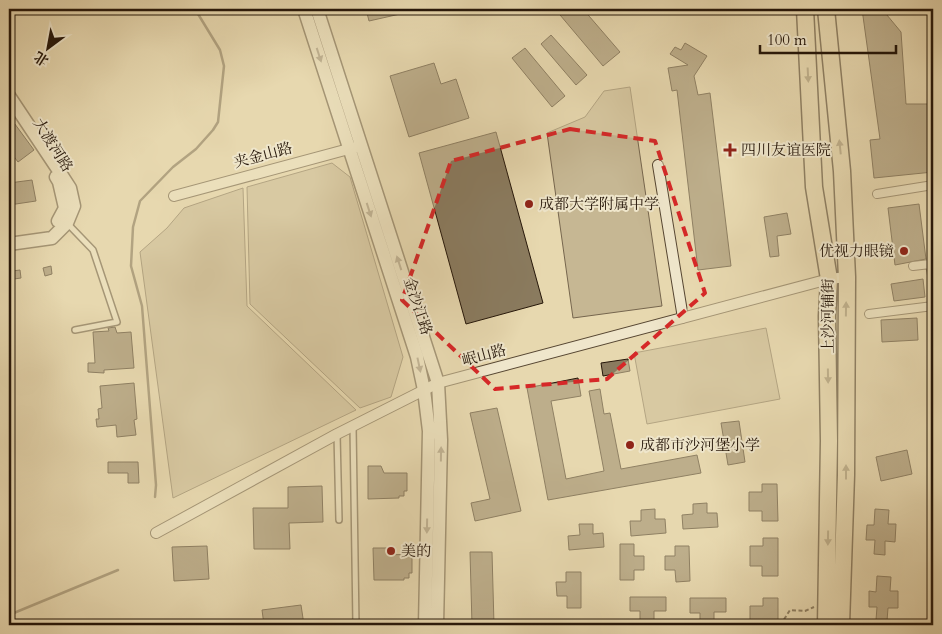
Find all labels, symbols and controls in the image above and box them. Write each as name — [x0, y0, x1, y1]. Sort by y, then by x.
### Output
north arrow — [22, 22, 72, 72]
scale bar — [760, 22, 896, 54]
text: 100 m — [767, 30, 807, 50]
text: 北 — [30, 47, 52, 70]
one-way arrow — [316, 48, 324, 63]
one-way arrow — [805, 67, 813, 83]
street label: 大渡河路 — [29, 114, 77, 176]
street label: 夹金山路 — [231, 138, 295, 172]
one-way arrow — [836, 139, 844, 155]
place label: 四川友谊医院 — [741, 140, 831, 160]
marker: 四川友谊医院 — [723, 143, 737, 157]
place label: 成都大学附属中学 — [539, 194, 659, 214]
marker: 成都大学附属中学 — [523, 198, 535, 210]
one-way arrow — [366, 202, 374, 217]
place label: 优视力眼镜 — [819, 241, 894, 261]
marker: 优视力眼镜 — [898, 245, 910, 257]
one-way arrow — [395, 255, 403, 270]
street label: 金沙江路 — [399, 274, 437, 338]
street label: 上沙河铺街 — [818, 278, 838, 354]
one-way arrow — [842, 301, 850, 317]
street label: 岷山路 — [460, 340, 508, 370]
one-way arrow — [415, 357, 423, 373]
one-way arrow — [824, 368, 832, 384]
place label: 成都市沙河堡小学 — [640, 435, 760, 455]
marker: 成都市沙河堡小学 — [624, 439, 636, 451]
one-way arrow — [437, 446, 445, 462]
one-way arrow — [842, 463, 850, 479]
one-way arrow — [423, 518, 431, 534]
one-way arrow — [824, 531, 832, 547]
place label: 美的 — [401, 541, 431, 561]
marker: 美的 — [385, 545, 397, 557]

